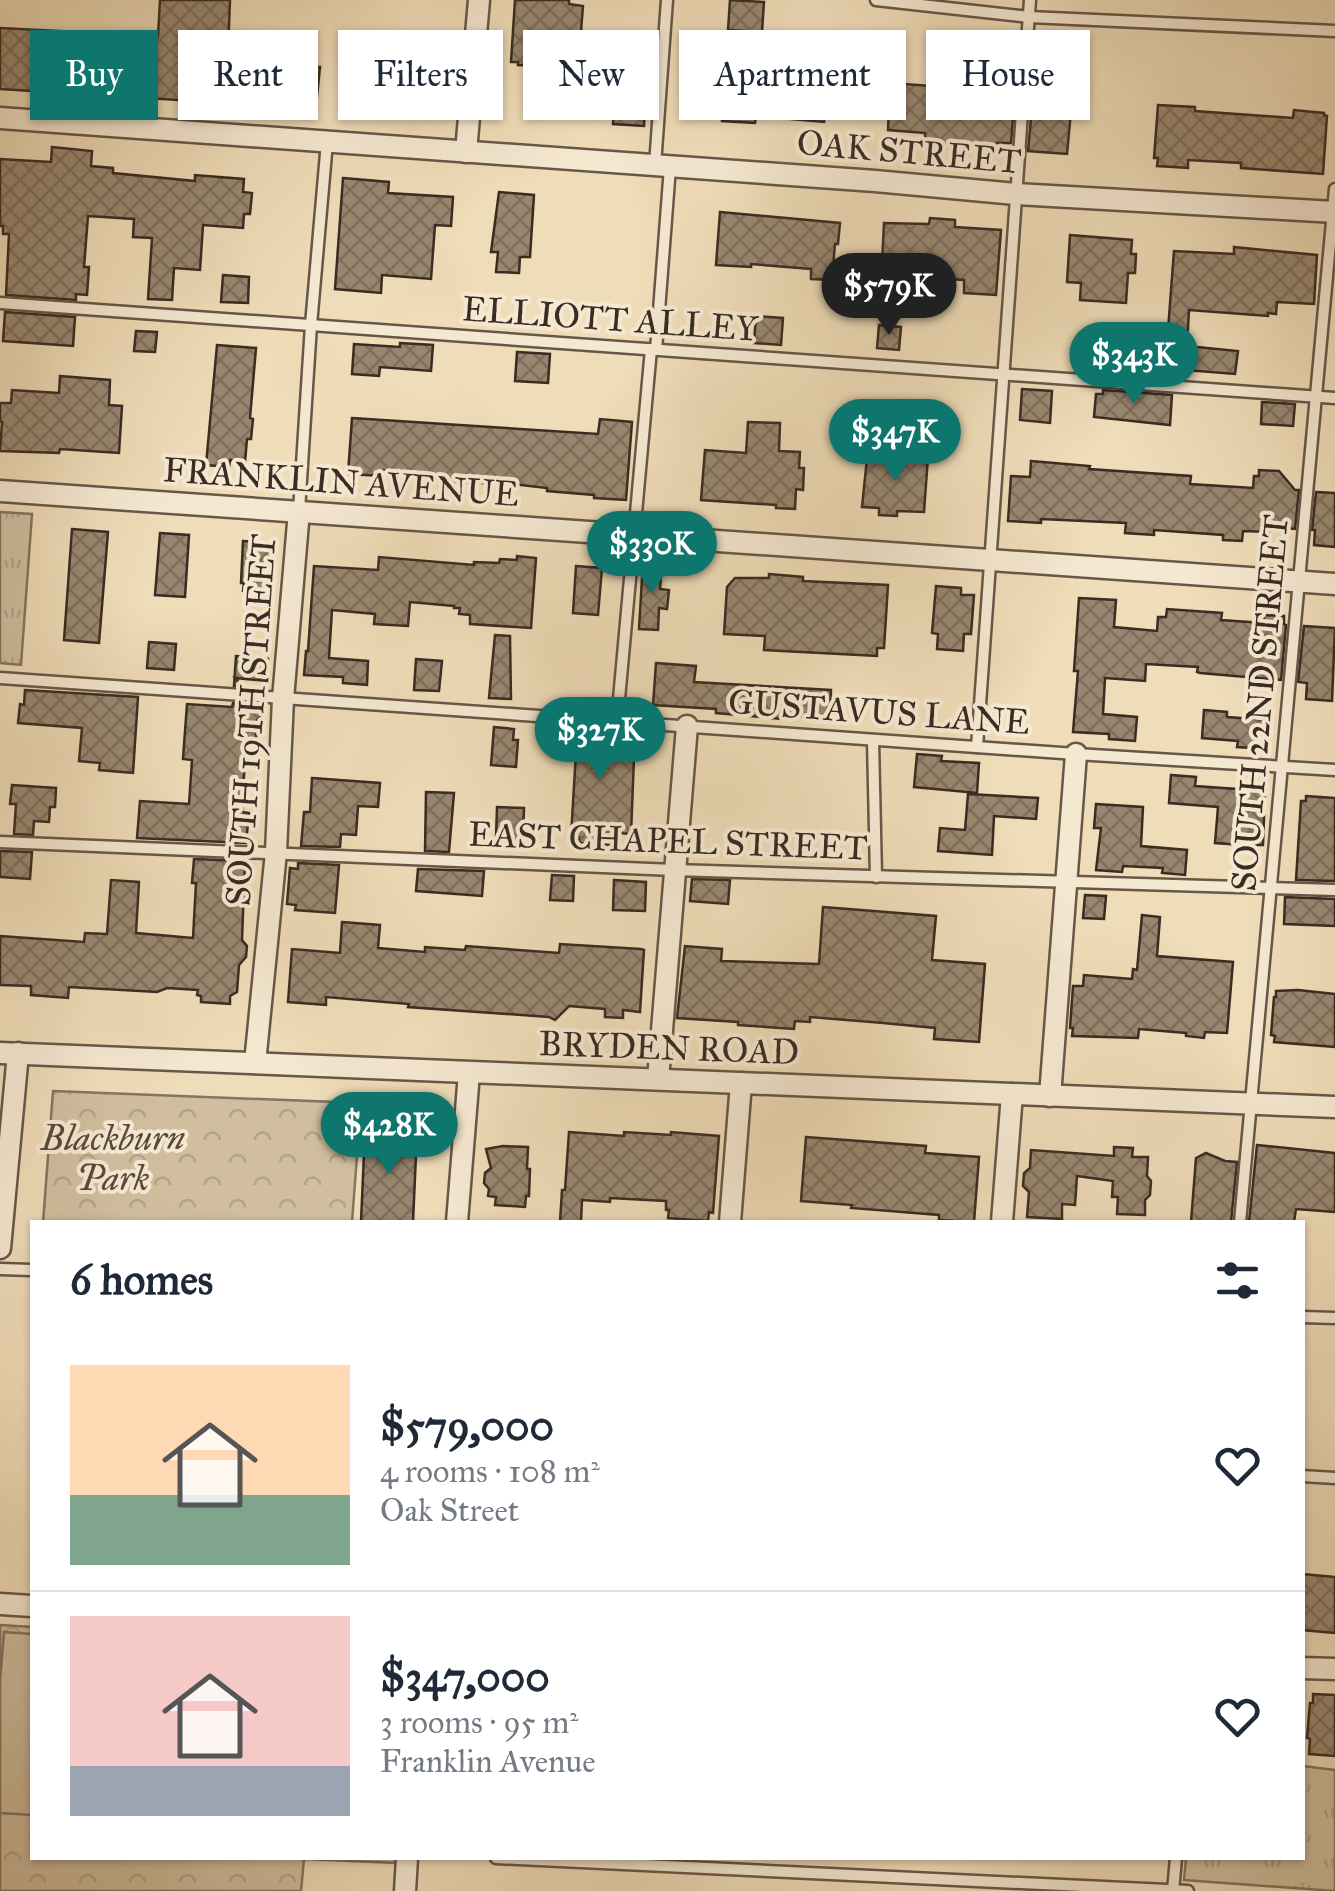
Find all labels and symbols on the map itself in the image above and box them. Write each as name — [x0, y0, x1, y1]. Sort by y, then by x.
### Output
street label: OAK STREET — [795, 121, 1023, 183]
pin: $579K — [819, 253, 959, 338]
street label: ELLIOTT ALLEY — [461, 287, 760, 351]
pin: $343K — [1064, 322, 1204, 407]
pin: $347K — [825, 399, 965, 484]
street label: FRANKLIN AVENUE — [162, 448, 520, 516]
pin: $330K — [582, 511, 722, 596]
street label: SOUTH 22ND STREET — [1222, 513, 1298, 893]
street label: SOUTH 19TH STREET — [217, 532, 285, 908]
street label: GUSTAVUS LANE — [727, 680, 1031, 744]
pin: $327K — [530, 697, 670, 782]
street label: EAST CHAPEL STREET — [468, 813, 868, 869]
street label: BRYDEN ROAD — [538, 1022, 800, 1074]
pin: $428K — [319, 1092, 459, 1177]
park label: Blackburn Park — [39, 1117, 185, 1200]

